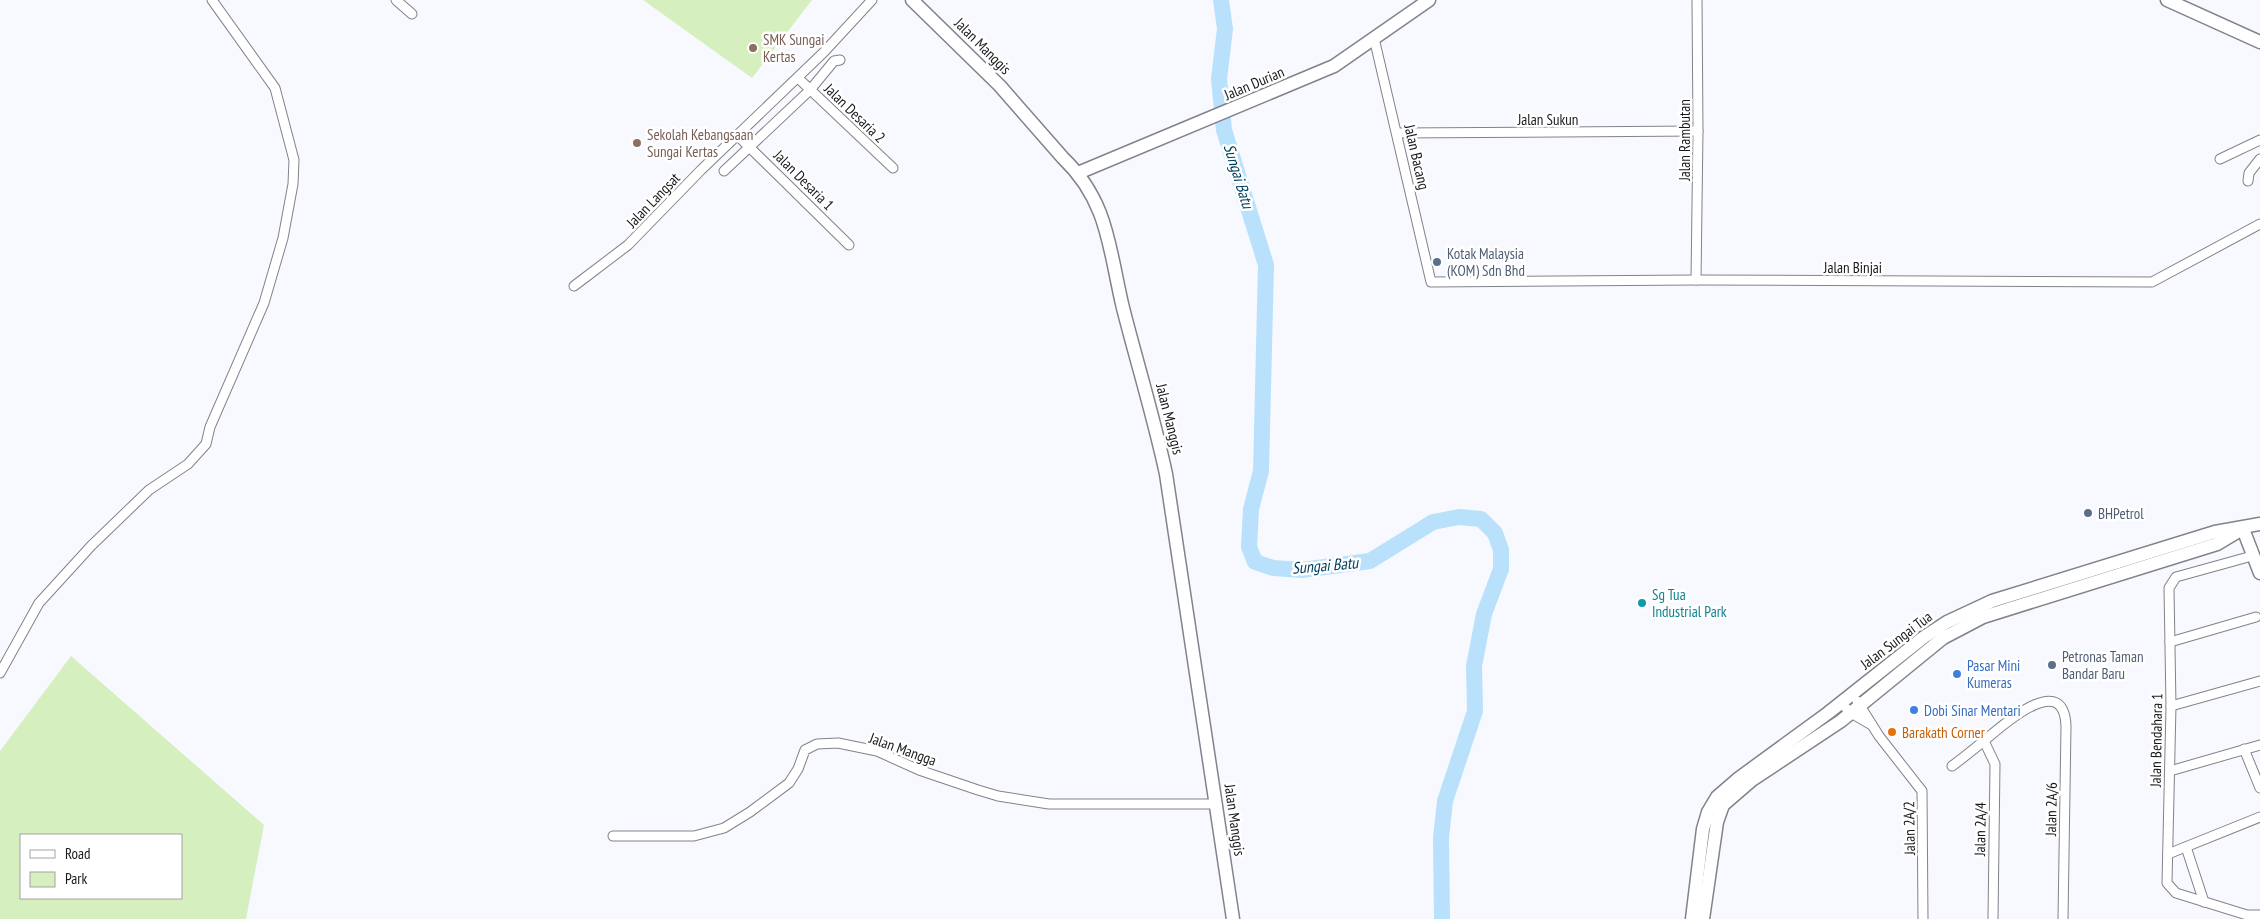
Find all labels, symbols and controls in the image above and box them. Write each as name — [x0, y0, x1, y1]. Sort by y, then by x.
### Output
street label: Jalan Manggis — [950, 13, 1015, 78]
place label: SMK Sungai Kertas — [763, 30, 824, 66]
marker: SMK Sungai Kertas — [747, 42, 759, 54]
street label: Jalan Durian — [1220, 62, 1287, 104]
street label: Jalan Desaria 2 — [820, 79, 889, 147]
street label: Jalan Rambutan — [1675, 99, 1694, 182]
street label: Jalan Sukun — [1517, 110, 1578, 129]
street label: Jalan Bacang — [1400, 122, 1434, 191]
place label: Sekolah Kebangsaan Sungai Kertas — [647, 125, 753, 161]
marker: Sekolah Kebangsaan Sungai Kertas — [631, 137, 643, 149]
water label: Sungai Batu — [1220, 141, 1259, 212]
street label: Jalan Desaria 1 — [769, 145, 838, 214]
street label: Jalan Langsat — [621, 169, 684, 232]
place label: Kotak Malaysia (KOM) Sdn Bhd — [1447, 244, 1525, 280]
marker: Kotak Malaysia (KOM) Sdn Bhd — [1431, 256, 1443, 268]
street label: Jalan Binjai — [1823, 258, 1882, 277]
street label: Jalan Manggis — [1152, 381, 1188, 456]
place label: BHPetrol — [2098, 504, 2144, 523]
marker: BHPetrol — [2082, 507, 2094, 519]
water label: Sungai Batu — [1291, 552, 1360, 578]
place label: Sg Tua Industrial Park — [1652, 585, 1727, 621]
marker: Sg Tua Industrial Park — [1636, 597, 1648, 609]
street label: Jalan Sungai Tua — [1856, 607, 1936, 674]
place label: Petronas Taman Bandar Baru — [2062, 647, 2143, 683]
place label: Pasar Mini Kumeras — [1967, 656, 2020, 692]
marker: Petronas Taman Bandar Baru — [2046, 659, 2058, 671]
marker: Pasar Mini Kumeras — [1951, 668, 1963, 680]
street label: Jalan Bendahara 1 — [2146, 693, 2166, 788]
place label: Dobi Sinar Mentari — [1924, 701, 2021, 720]
marker: Dobi Sinar Mentari — [1908, 704, 1920, 716]
place label: Barakath Corner — [1902, 723, 1986, 742]
marker: Barakath Corner — [1886, 726, 1898, 738]
street label: Jalan Mangga — [866, 728, 939, 770]
street label: Jalan Manggis — [1220, 782, 1249, 857]
street label: Jalan 2A/6 — [2041, 782, 2061, 837]
street label: Jalan 2A/2 — [1899, 801, 1919, 856]
street label: Jalan 2A/4 — [1970, 802, 1990, 857]
legend — [20, 834, 182, 899]
text: Road — [65, 844, 91, 863]
text: Park — [65, 869, 87, 888]

